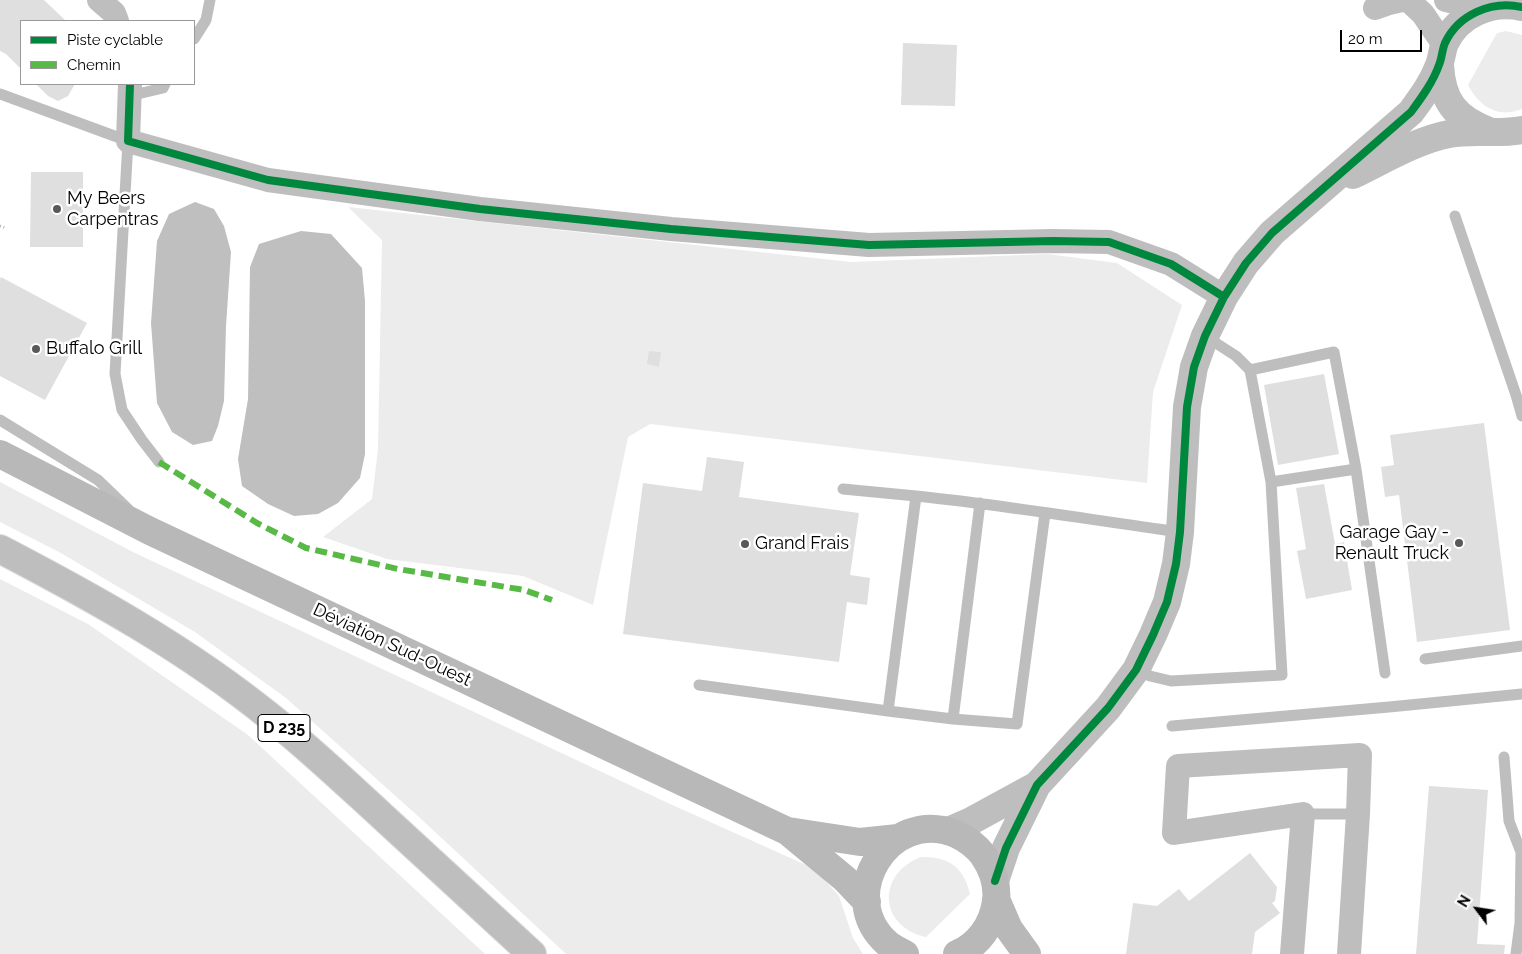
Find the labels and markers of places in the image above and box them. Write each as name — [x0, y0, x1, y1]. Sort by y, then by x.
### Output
place label: My Beers Carpentras — [67, 188, 158, 230]
marker: My Beers Carpentras — [51, 203, 63, 215]
place label: Buffalo Grill — [46, 338, 142, 360]
marker: Buffalo Grill — [30, 343, 42, 355]
place label: Garage Gay - Renault Truck — [1335, 522, 1449, 564]
place label: Grand Frais — [755, 533, 849, 555]
marker: Garage Gay - Renault Truck — [1453, 537, 1465, 549]
marker: Grand Frais — [739, 538, 751, 550]

